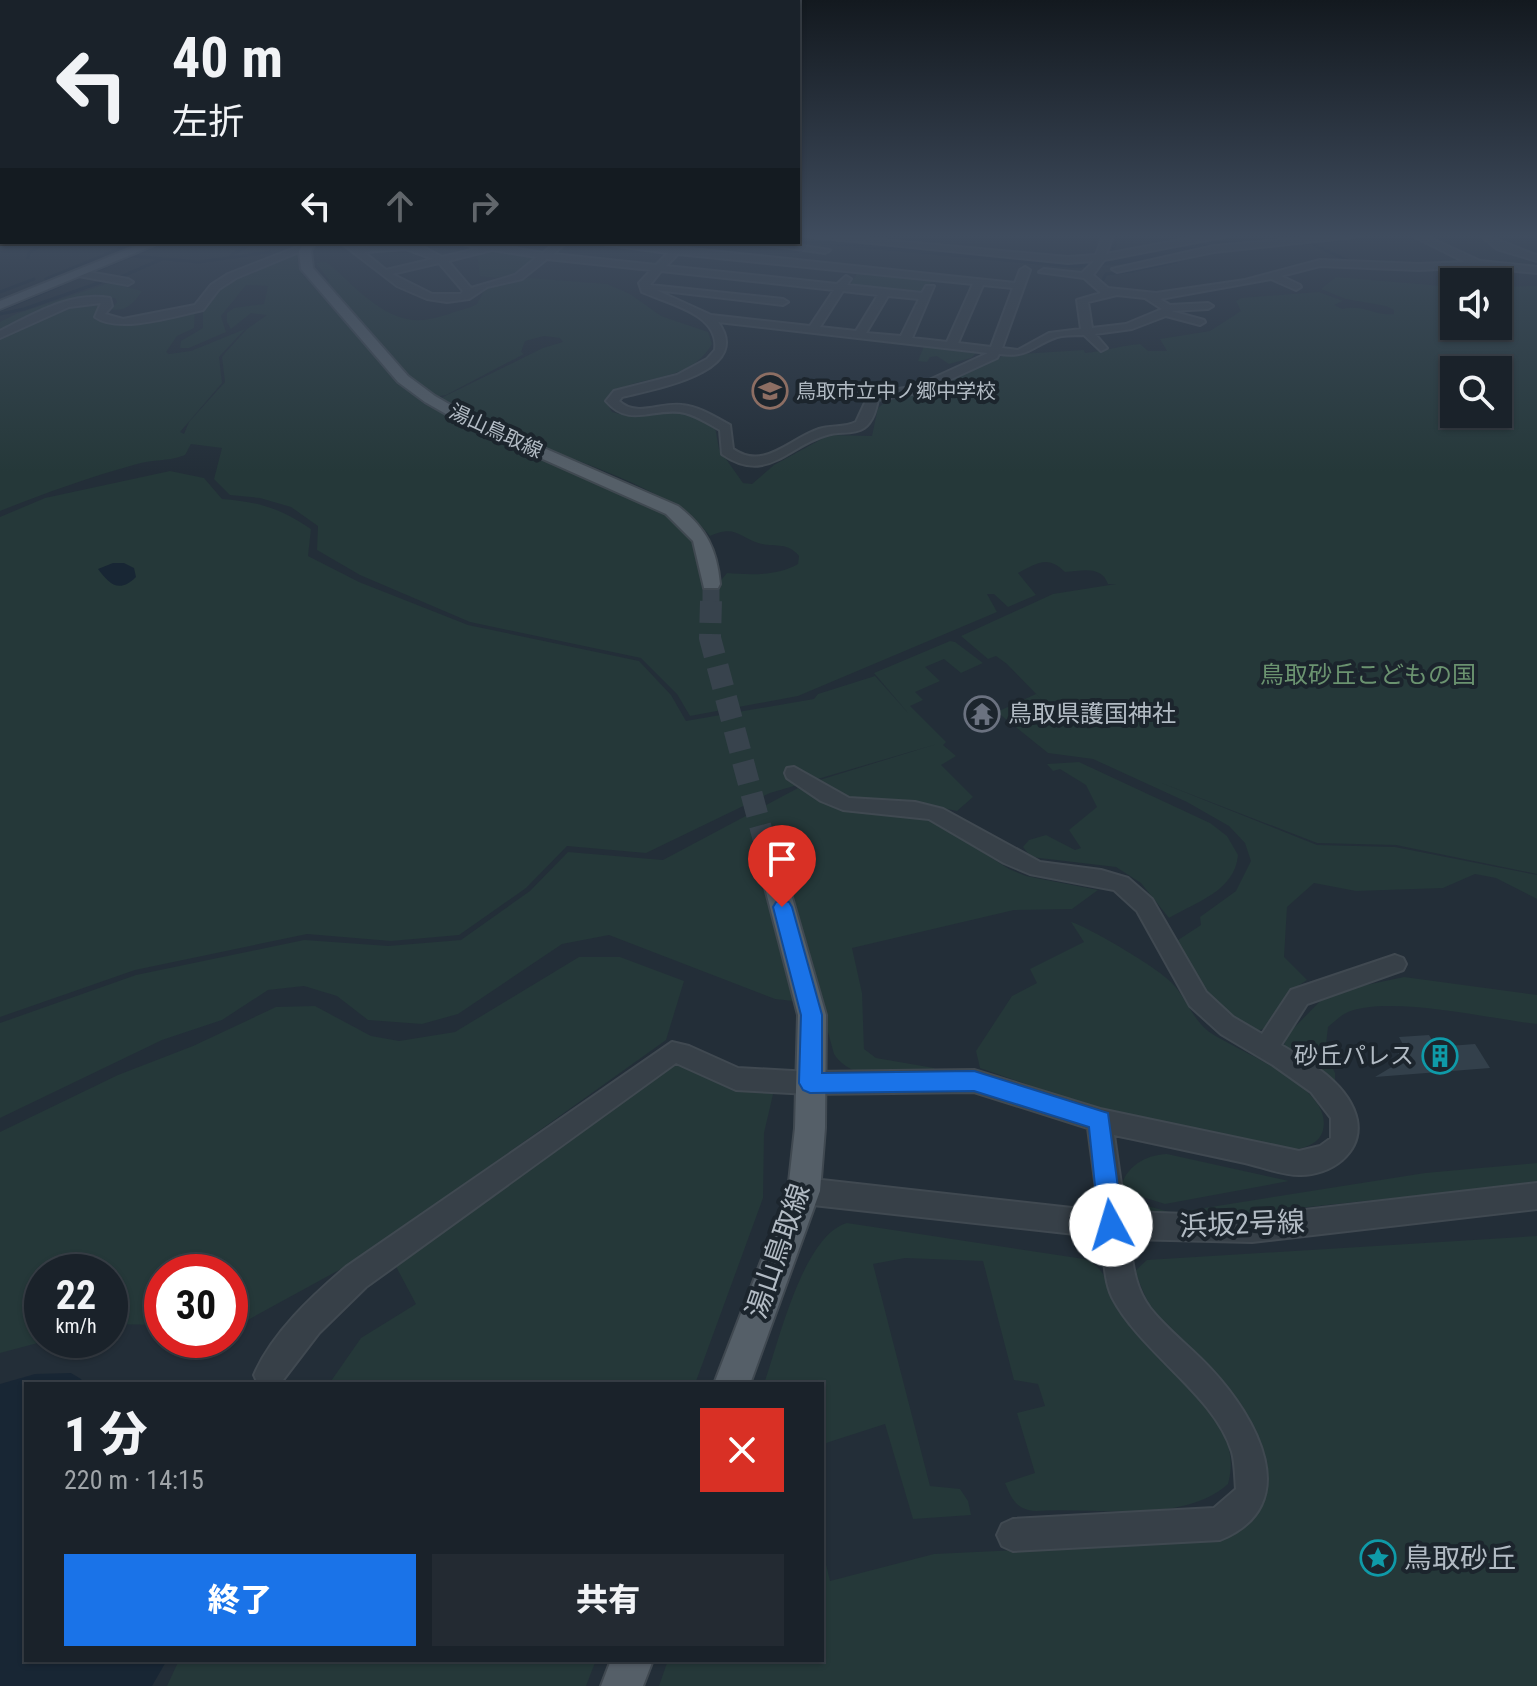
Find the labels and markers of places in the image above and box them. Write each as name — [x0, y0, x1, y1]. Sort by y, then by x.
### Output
school or university icon: 鳥取市立中ノ郷中学校 — [751, 372, 789, 410]
place label: 鳥取市立中ノ郷中学校 — [796, 379, 996, 403]
temple icon: 鳥取県護国神社 — [963, 695, 1001, 733]
place label: 鳥取県護国神社 — [1008, 700, 1176, 728]
pin — [748, 825, 816, 907]
building icon: 砂丘パレス — [1421, 1037, 1459, 1075]
place label: 砂丘パレス — [1294, 1042, 1414, 1070]
place icon: 鳥取砂丘 — [1359, 1539, 1397, 1577]
place label: 鳥取砂丘 — [1404, 1542, 1516, 1575]

